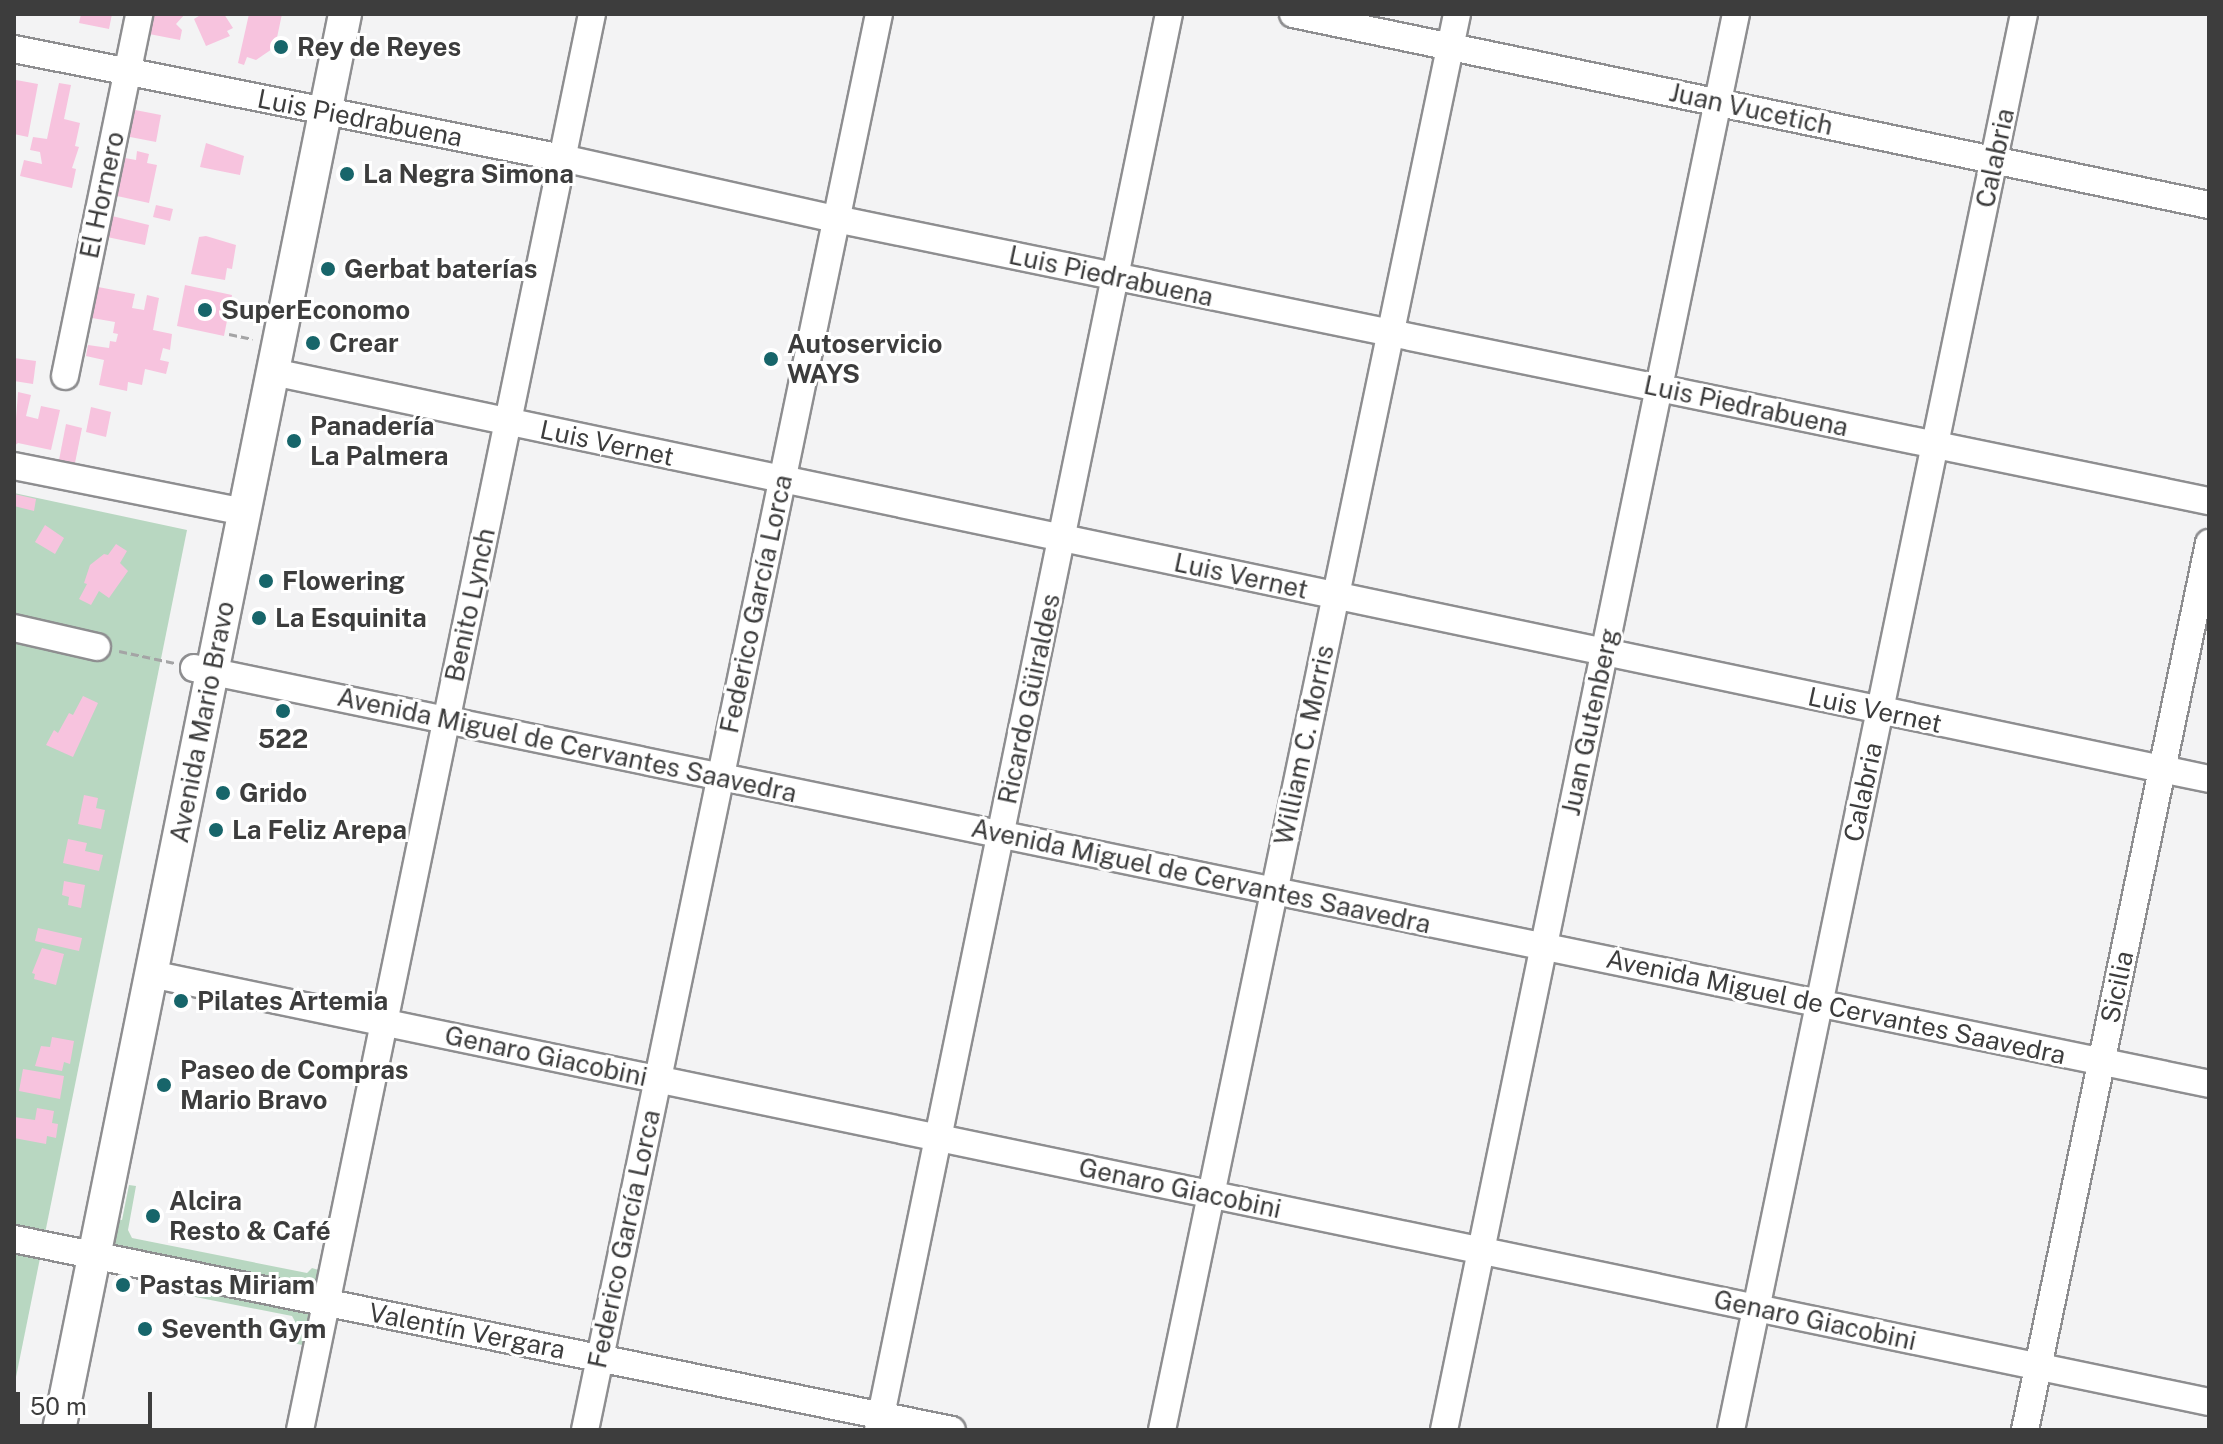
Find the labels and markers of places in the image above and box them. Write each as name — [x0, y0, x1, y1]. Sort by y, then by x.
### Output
place label: Rey de Reyes — [297, 31, 462, 63]
marker: Rey de Reyes — [272, 38, 290, 56]
place label: La Negra Simona — [363, 158, 574, 190]
marker: La Negra Simona — [338, 165, 356, 183]
place label: Gerbat baterías — [344, 253, 537, 285]
marker: Gerbat baterías — [319, 260, 337, 278]
place label: SuperEconomo — [221, 294, 410, 326]
marker: SuperEconomo — [196, 301, 214, 319]
place label: Crear — [329, 327, 399, 359]
place label: Autoservicio WAYS — [787, 328, 943, 390]
marker: Crear — [304, 334, 322, 352]
marker: Autoservicio WAYS — [762, 350, 780, 368]
place label: Panadería La Palmera — [310, 410, 449, 472]
marker: Panadería La Palmera — [285, 432, 303, 450]
place label: Flowering — [282, 565, 405, 597]
marker: Flowering — [257, 572, 275, 590]
place label: La Esquinita — [275, 602, 427, 634]
marker: La Esquinita — [250, 609, 268, 627]
marker: 522 — [274, 702, 292, 720]
place label: 522 — [258, 723, 308, 755]
place label: Grido — [239, 777, 307, 809]
marker: Grido — [214, 784, 232, 802]
place label: La Feliz Arepa — [232, 814, 407, 846]
marker: La Feliz Arepa — [207, 821, 225, 839]
place label: Pilates Artemia — [197, 985, 388, 1017]
marker: Pilates Artemia — [172, 992, 190, 1010]
place label: Paseo de Compras Mario Bravo — [180, 1054, 409, 1116]
marker: Paseo de Compras Mario Bravo — [155, 1076, 173, 1094]
place label: Alcira Resto & Café — [169, 1185, 331, 1246]
marker: Alcira Resto & Café — [144, 1207, 162, 1225]
place label: Pastas Miriam — [139, 1269, 315, 1301]
marker: Pastas Miriam — [114, 1276, 132, 1294]
place label: Seventh Gym — [161, 1313, 326, 1345]
marker: Seventh Gym — [136, 1320, 154, 1338]

